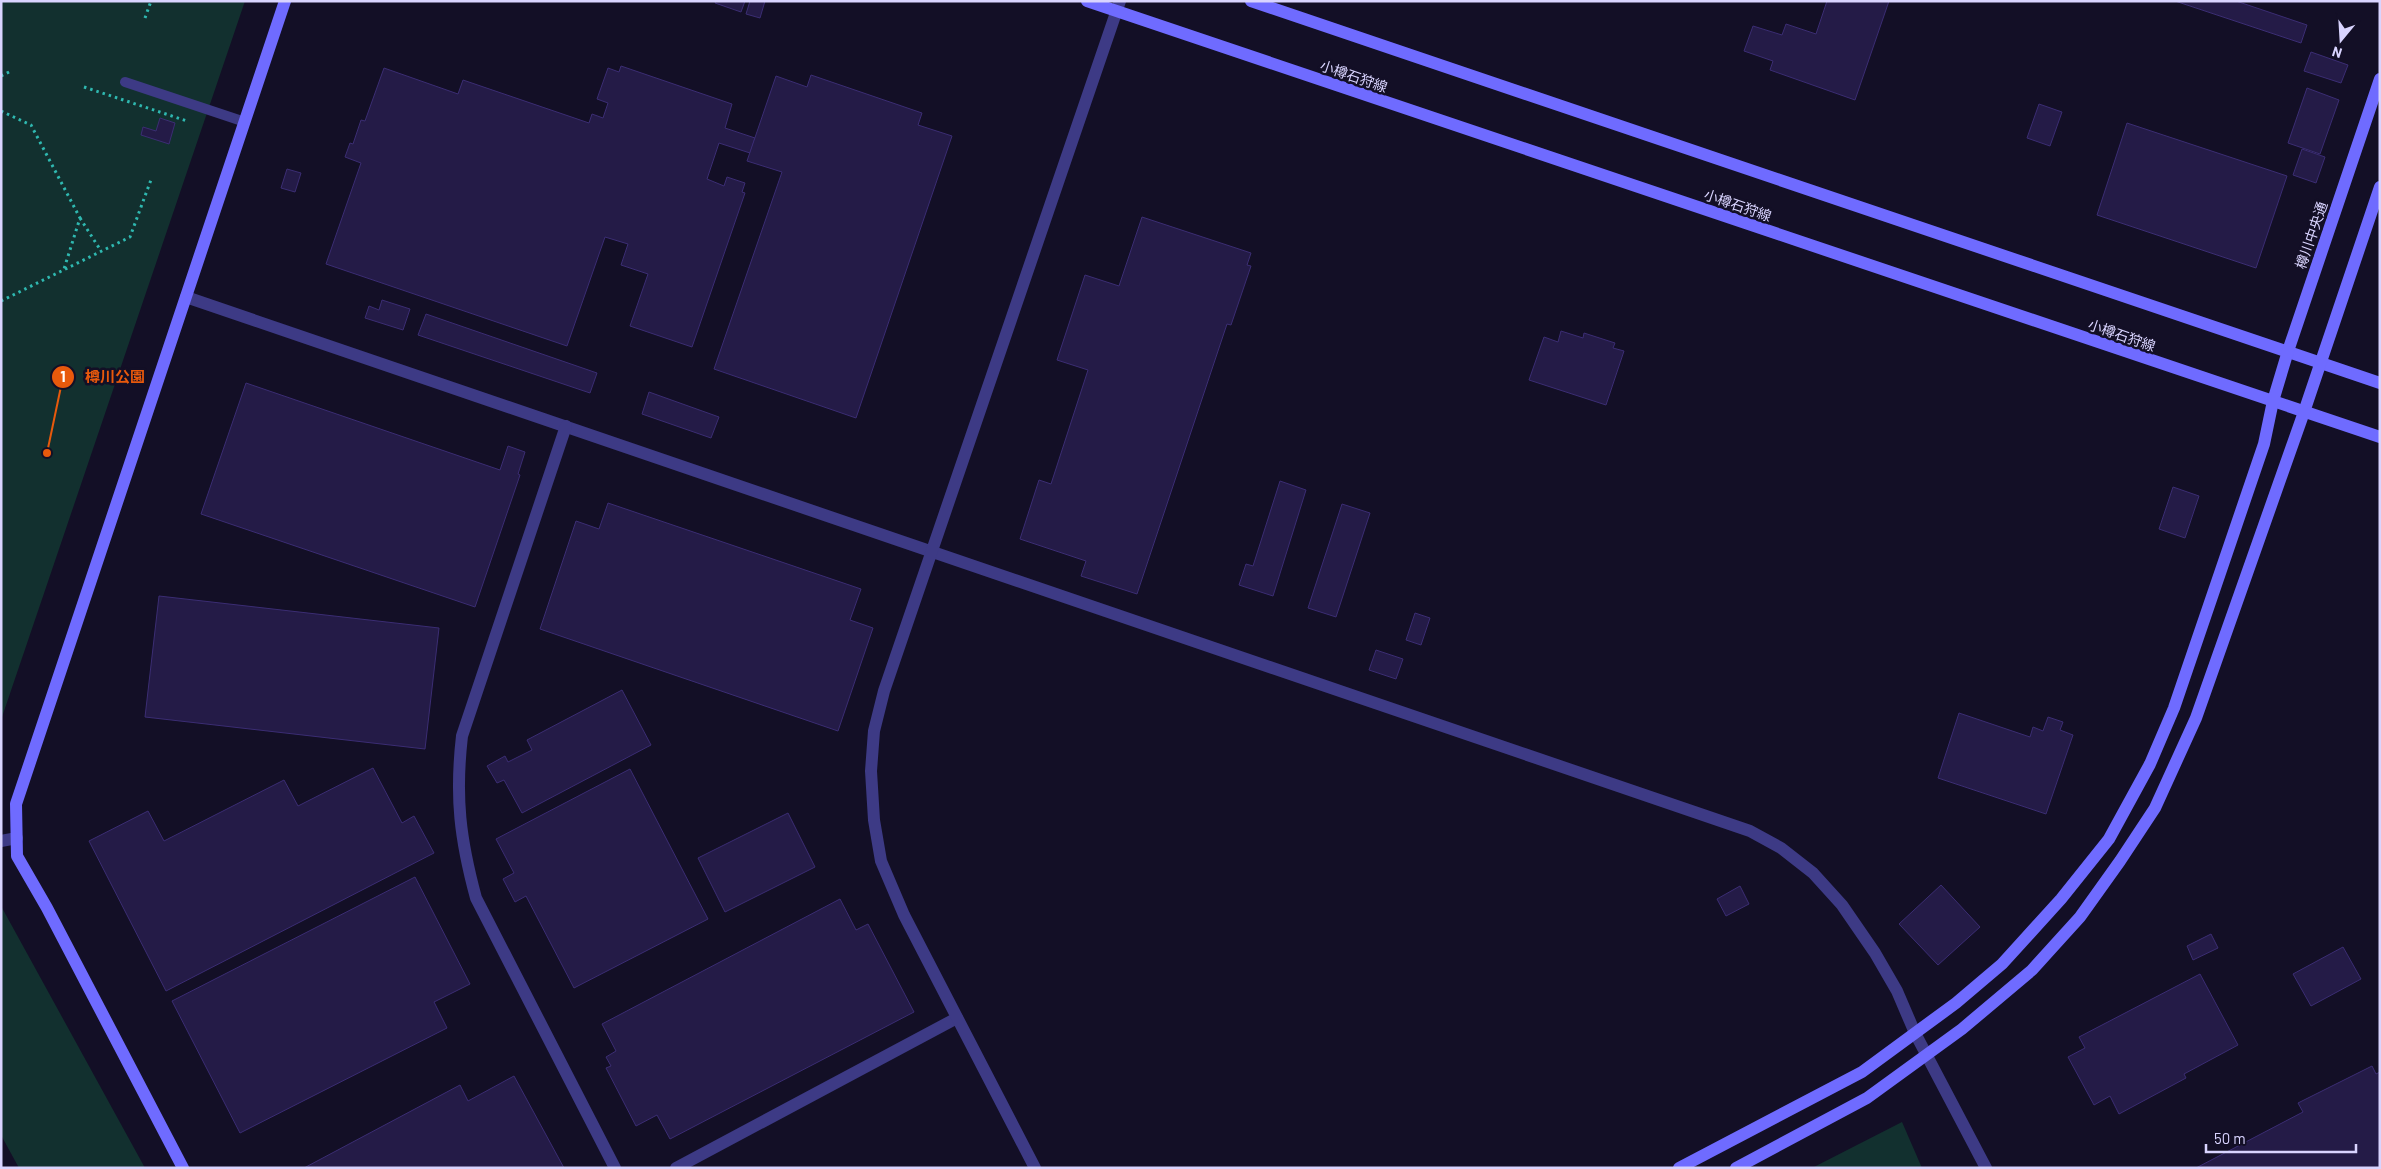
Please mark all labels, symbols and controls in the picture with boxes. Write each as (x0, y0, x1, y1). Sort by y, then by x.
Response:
north arrow (2316, 15, 2366, 65)
text: N (2330, 43, 2344, 62)
street label: 小樽石狩線 (1318, 57, 1390, 95)
street label: 小樽石狩線 (1702, 186, 1774, 224)
street label: 樽川中央通 (2292, 199, 2330, 271)
street label: 小樽石狩線 (2086, 316, 2158, 354)
callout: 樽川公園 (50, 362, 155, 392)
text: 1 (60, 367, 66, 385)
text: 樽川公園 (85, 367, 145, 385)
scale bar (2206, 1122, 2356, 1154)
text: 50 m (2214, 1129, 2246, 1147)

